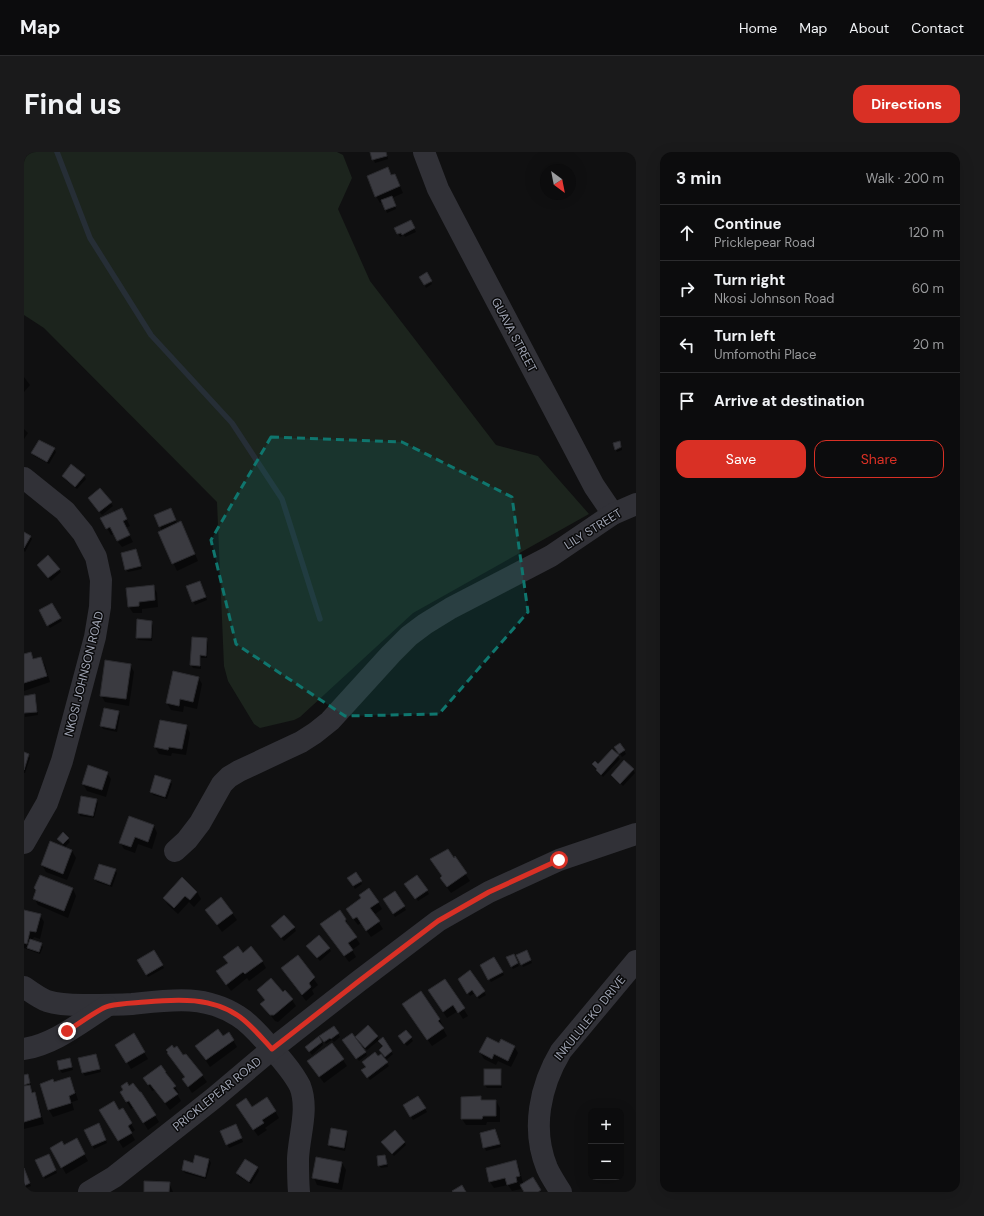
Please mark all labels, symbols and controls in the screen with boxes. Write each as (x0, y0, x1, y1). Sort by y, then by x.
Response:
text: Map (20, 15, 60, 40)
text: Home (739, 19, 777, 37)
text: Map (799, 19, 827, 37)
text: About (849, 19, 889, 37)
text: Contact (911, 19, 964, 37)
button: Directions (853, 85, 960, 123)
text: Find us (24, 86, 122, 123)
north arrow (540, 164, 576, 200)
text: 3 min (676, 167, 721, 189)
text: Walk · 200 m (866, 170, 944, 187)
text: Continue (714, 214, 782, 234)
icon: ahead (676, 222, 698, 244)
text: 120 m (909, 224, 944, 241)
text: Pricklepear Road (714, 234, 815, 251)
text: Turn right (714, 270, 785, 290)
icon: right (676, 278, 698, 300)
text: 60 m (912, 280, 944, 297)
text: Nkosi Johnson Road (714, 290, 834, 307)
street label: GUAVA STREET (488, 295, 541, 375)
text: Turn left (714, 326, 775, 346)
icon: left (676, 334, 698, 356)
text: 20 m (913, 336, 944, 353)
text: Umfomothi Place (714, 346, 816, 363)
icon: arrive (676, 390, 698, 412)
text: Arrive at destination (714, 391, 865, 411)
button: Save (676, 440, 806, 478)
button: Share (814, 440, 944, 478)
street label: LILY STREET (561, 505, 625, 553)
street label: NKOSI JOHNSON ROAD (61, 610, 107, 738)
route start (550, 851, 568, 869)
street label: INKULULEKO DRIVE (551, 972, 629, 1064)
route end (58, 1022, 76, 1040)
street label: PRICKLEPEAR ROAD (169, 1053, 265, 1135)
map controls (588, 1108, 624, 1180)
button: + (588, 1108, 624, 1144)
button: − (588, 1144, 624, 1180)

